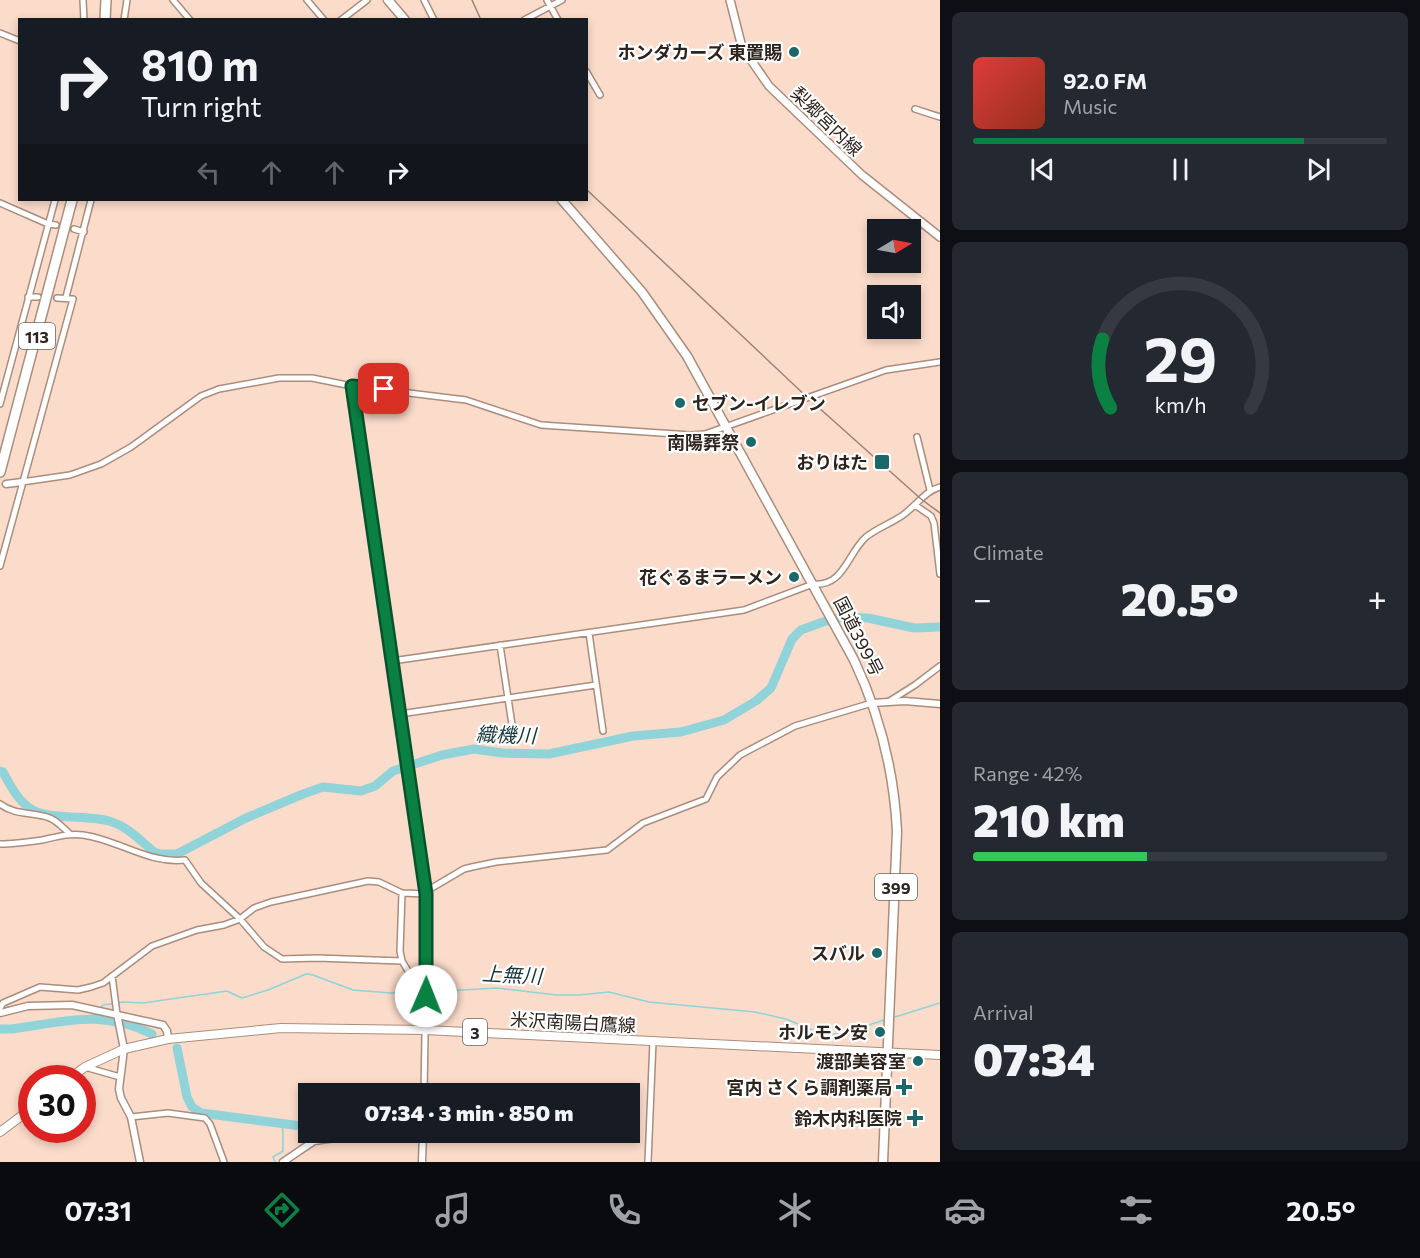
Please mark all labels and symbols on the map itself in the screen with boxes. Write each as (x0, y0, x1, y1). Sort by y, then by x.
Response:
place label: ホンダカーズ 東置賜 (617, 41, 782, 63)
marker: ホンダカーズ 東置賜 (787, 45, 801, 59)
street label: 梨郷宮内線 (787, 82, 867, 160)
north arrow (867, 219, 921, 273)
road number: 113 (19, 323, 55, 349)
pin (358, 363, 409, 414)
place label: セブン-イレブン (692, 392, 826, 414)
marker: セブン-イレブン (673, 396, 687, 410)
place label: 南陽葬祭 (667, 431, 739, 453)
marker: 南陽葬祭 (744, 435, 758, 449)
place label: おりはた (796, 451, 868, 473)
marker: おりはた (873, 453, 891, 471)
place label: 花ぐるまラーメン (639, 566, 782, 588)
marker: 花ぐるまラーメン (787, 570, 801, 584)
street label: 国道399号 (830, 593, 888, 679)
water label: 織機川 (476, 721, 538, 747)
road number: 399 (875, 874, 917, 900)
place label: スバル (811, 942, 865, 964)
marker: スバル (870, 946, 884, 960)
water label: 上無川 (481, 960, 545, 988)
position arrow (394, 964, 458, 1028)
street label: 米沢南陽白鷹線 (510, 1008, 636, 1036)
road number: 3 (463, 1019, 487, 1045)
place label: ホルモン安 (778, 1021, 868, 1043)
marker: ホルモン安 (873, 1025, 887, 1039)
place label: 渡部美容室 (816, 1050, 906, 1072)
marker: 渡部美容室 (911, 1054, 925, 1068)
speed limit sign: 30 (18, 1065, 96, 1143)
place label: 宮内 さくら調剤薬局 (727, 1076, 892, 1098)
marker: 宮内 さくら調剤薬局 (897, 1080, 911, 1094)
place label: 鈴木内科医院 (794, 1107, 902, 1129)
marker: 鈴木内科医院 (906, 1109, 924, 1127)

